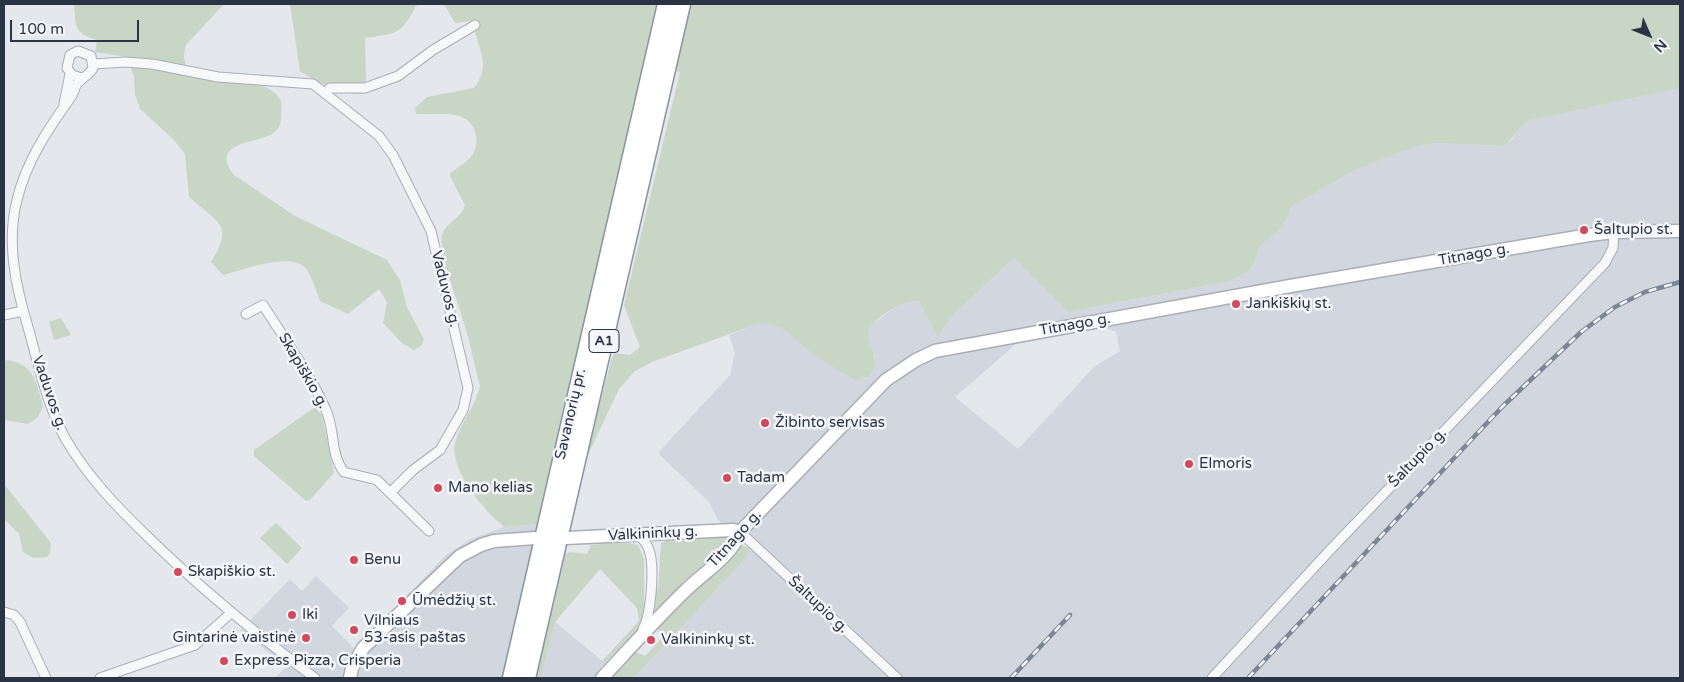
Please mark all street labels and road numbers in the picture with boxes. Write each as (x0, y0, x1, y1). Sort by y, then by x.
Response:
street label: Titnago g. (1437, 240, 1511, 270)
street label: Vaduvos g. (427, 249, 463, 329)
street label: Titnago g. (1038, 310, 1112, 340)
street label: Skapiškio g. (274, 330, 332, 412)
road number: A1 (589, 330, 619, 352)
street label: Vaduvos g. (28, 353, 70, 433)
street label: Savanorių pr. (552, 367, 590, 461)
street label: Šaltupio g. (1385, 424, 1451, 492)
street label: Titnago g. (704, 506, 766, 572)
street label: Valkininkų g. (607, 523, 699, 545)
street label: Šaltupio g. (784, 573, 852, 637)

